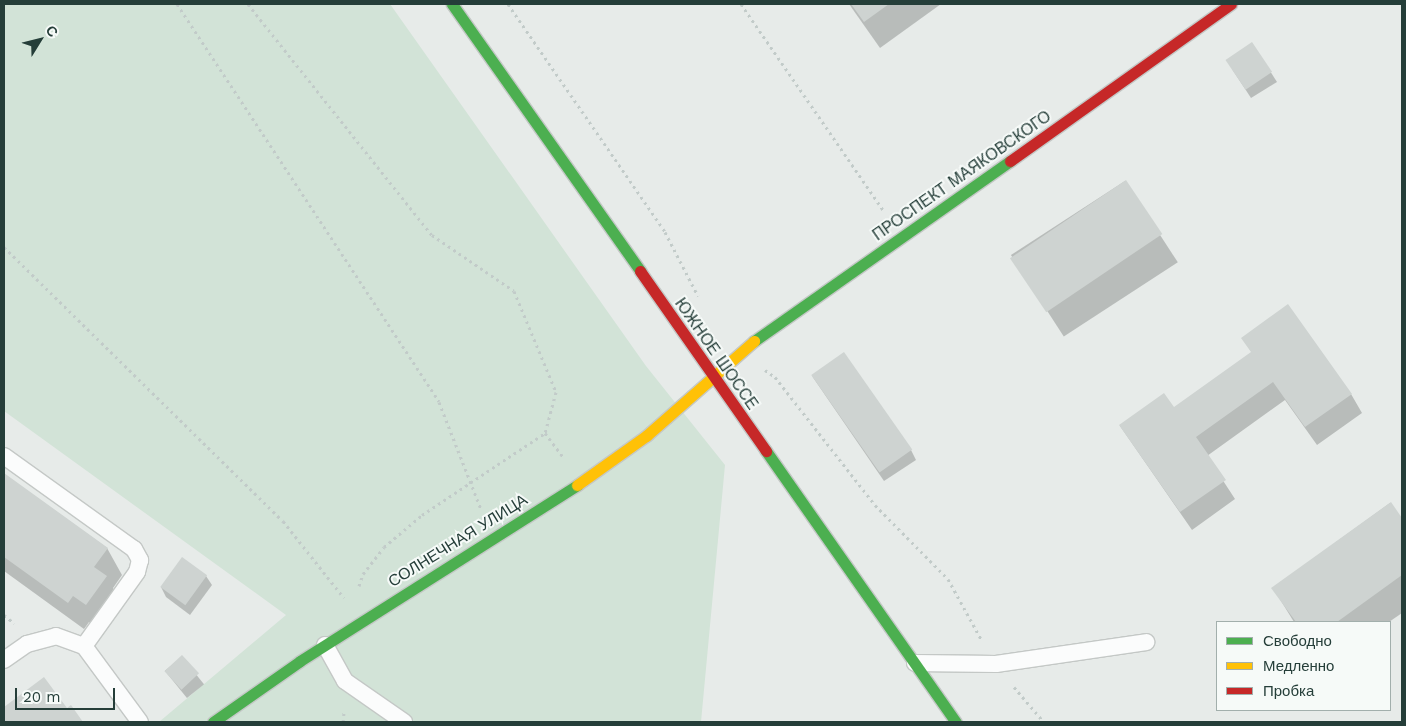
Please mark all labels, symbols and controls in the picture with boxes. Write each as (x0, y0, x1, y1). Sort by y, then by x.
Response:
north arrow (15, 15, 65, 65)
text: С (43, 22, 62, 40)
street label: ПРОСПЕКТ МАЯКОВСКОГО (869, 107, 1055, 245)
street label: ЮЖНОЕ ШОССЕ (670, 295, 762, 413)
street label: СОЛНЕЧНАЯ УЛИЦА (385, 490, 531, 592)
legend (1216, 621, 1391, 711)
text: Свободно (1263, 632, 1332, 650)
text: Медленно (1263, 657, 1334, 675)
scale bar (18, 678, 118, 710)
text: Пробка (1263, 682, 1314, 700)
text: 20 m (23, 688, 61, 706)

